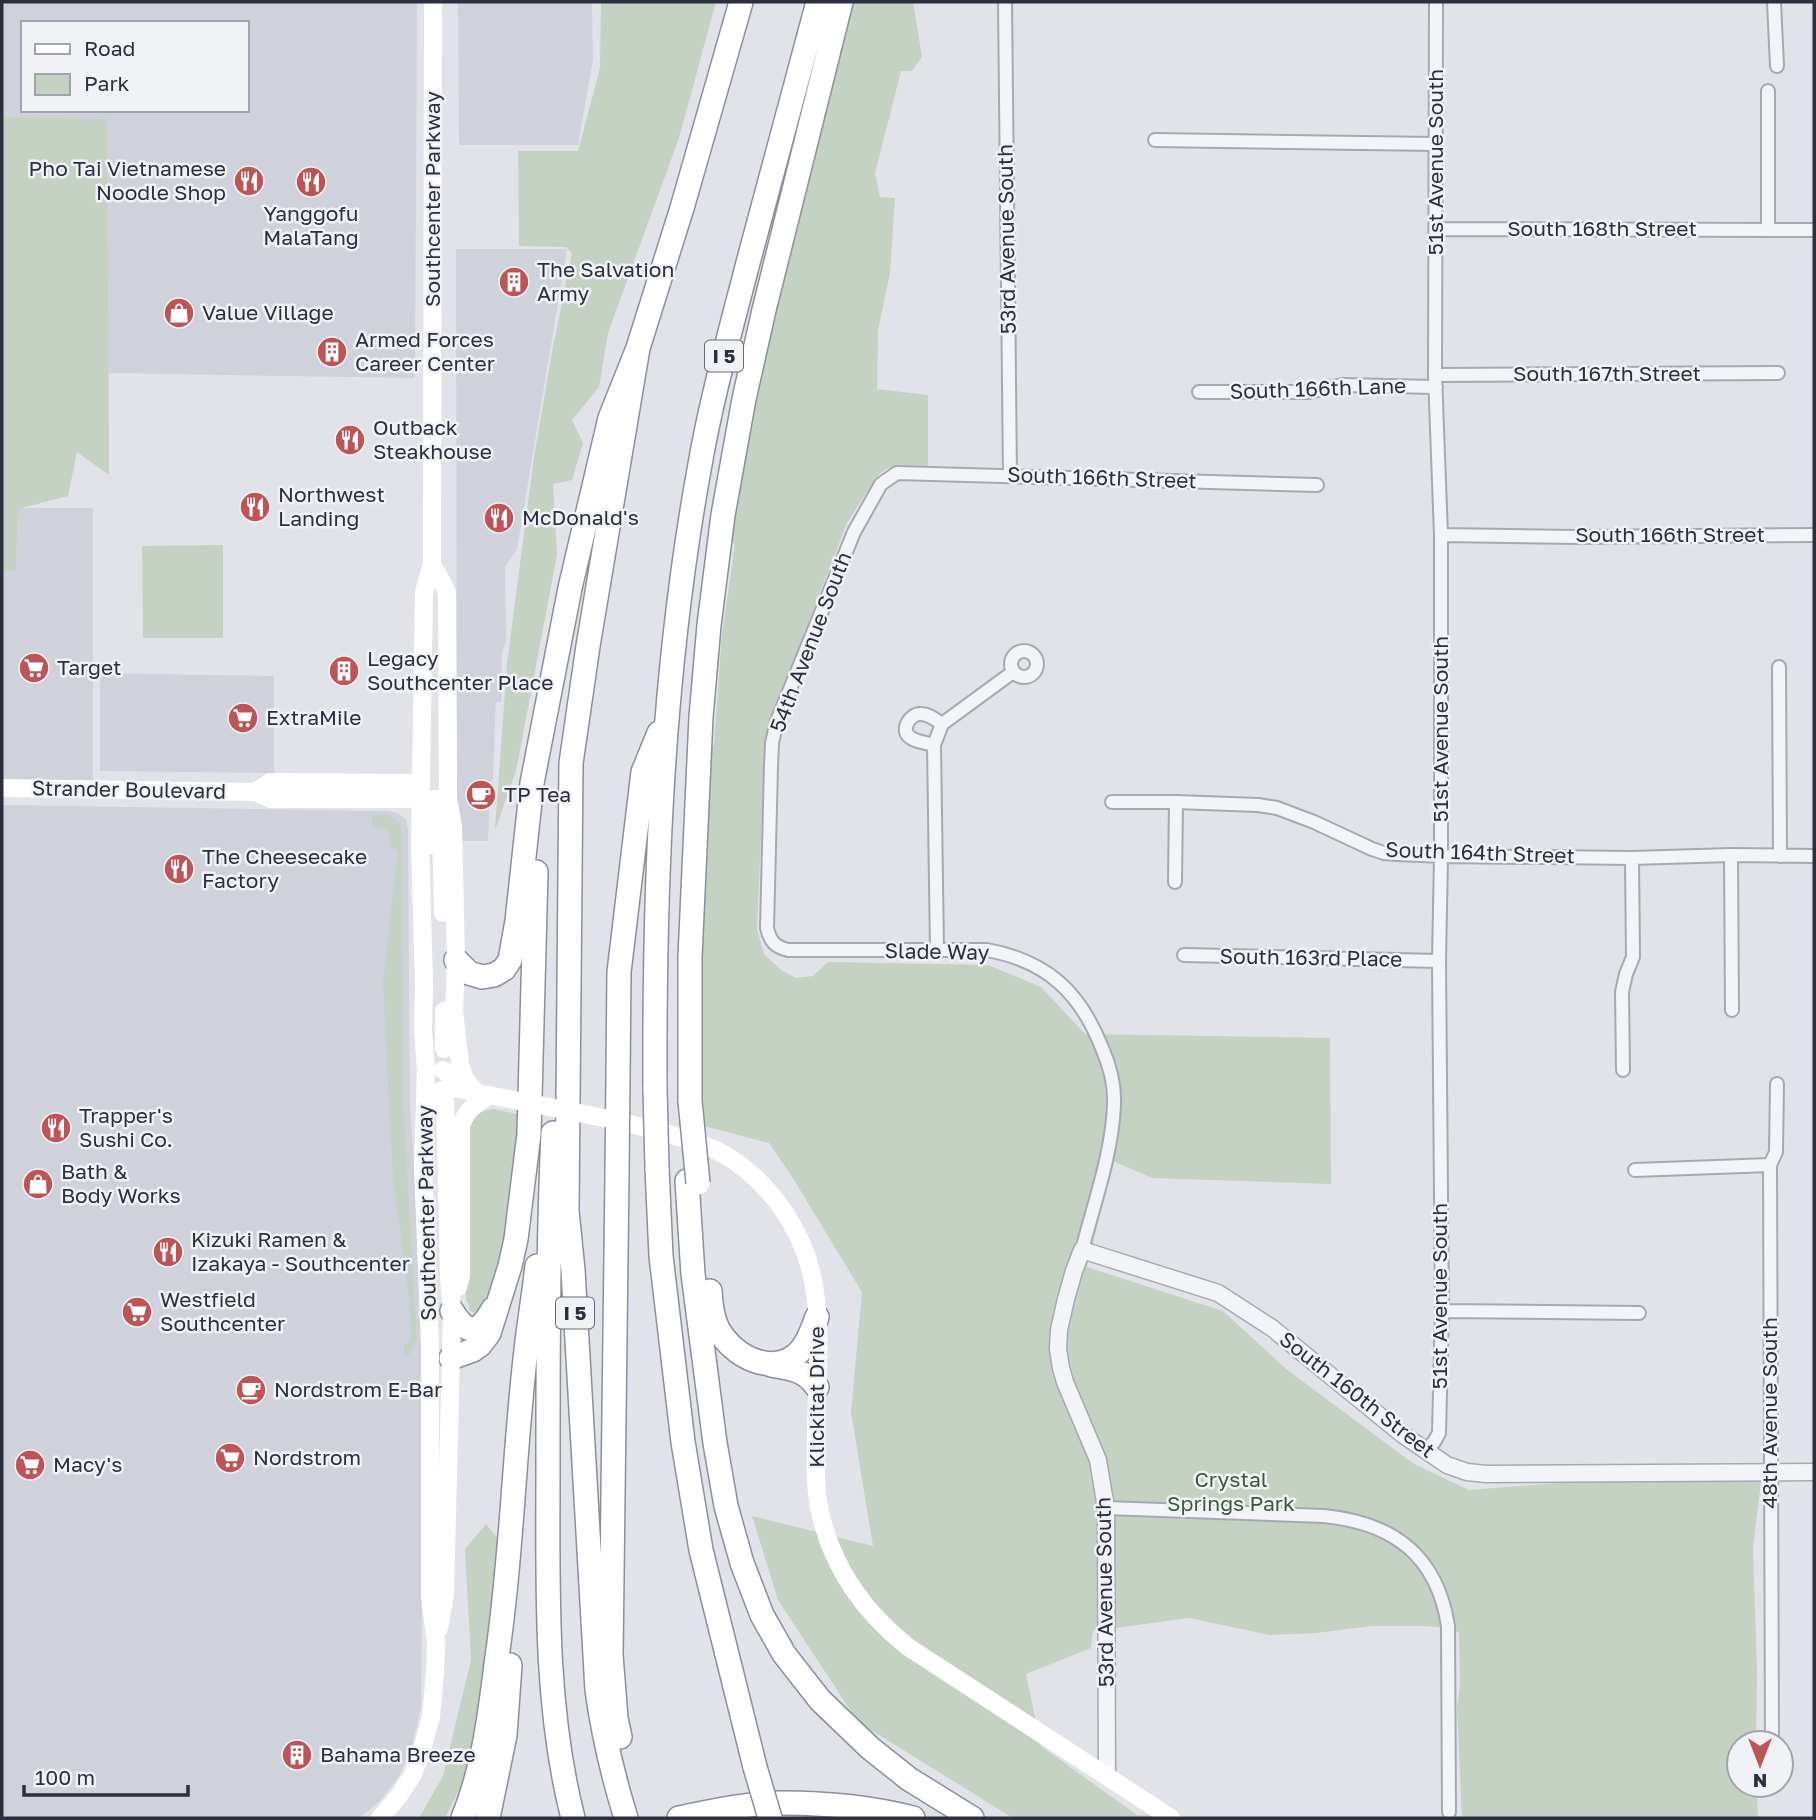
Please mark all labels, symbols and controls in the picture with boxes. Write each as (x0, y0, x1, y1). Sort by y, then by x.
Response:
legend (21, 21, 248, 112)
text: Road (84, 35, 135, 61)
street label: 51st Avenue South (1422, 69, 1448, 255)
text: Park (84, 70, 130, 96)
street label: Southcenter Parkway (419, 91, 445, 307)
street label: 53rd Avenue South (991, 144, 1021, 334)
place label: Pho Tai Vietnamese Noodle Shop (28, 155, 226, 205)
restaurant icon: Pho Tai Vietnamese Noodle Shop (232, 164, 266, 198)
restaurant icon: Yanggofu MalaTang (294, 165, 328, 199)
place label: Yanggofu MalaTang (263, 200, 359, 250)
street label: South 168th Street (1507, 215, 1697, 241)
place label: The Salvation Army (537, 256, 674, 306)
building icon: The Salvation Army (497, 265, 531, 299)
shop icon: Value Village (162, 296, 196, 330)
place label: Value Village (202, 299, 334, 325)
place label: Armed Forces Career Center (355, 326, 495, 376)
building icon: Armed Forces Career Center (315, 335, 349, 369)
road number: I 5 (705, 340, 743, 372)
street label: South 167th Street (1513, 360, 1701, 386)
street label: South 166th Lane (1229, 372, 1407, 404)
place label: Outback Steakhouse (373, 414, 492, 464)
restaurant icon: Outback Steakhouse (333, 423, 367, 457)
street label: South 166th Street (1007, 461, 1197, 493)
place label: Northwest Landing (278, 481, 385, 531)
restaurant icon: Northwest Landing (238, 490, 272, 524)
restaurant icon: McDonald's (482, 501, 516, 535)
place label: McDonald's (522, 504, 639, 530)
street label: South 166th Street (1575, 521, 1765, 547)
street label: 54th Avenue South (764, 548, 856, 735)
street label: 51st Avenue South (1427, 636, 1453, 822)
place label: Legacy Southcenter Place (367, 645, 553, 695)
supermarket icon: Target (17, 651, 51, 685)
place label: Target (57, 654, 121, 680)
building icon: Legacy Southcenter Place (327, 654, 361, 688)
supermarket icon: ExtraMile (226, 701, 260, 735)
place label: ExtraMile (266, 704, 361, 730)
street label: Strander Boulevard (32, 774, 226, 804)
cafe icon: TP Tea (464, 778, 498, 812)
place label: TP Tea (504, 781, 571, 807)
street label: South 164th Street (1385, 836, 1575, 868)
place label: The Cheesecake Factory (202, 843, 367, 893)
restaurant icon: The Cheesecake Factory (162, 852, 196, 886)
street label: Slade Way (884, 937, 990, 965)
street label: South 163rd Place (1219, 942, 1403, 972)
place label: Trapper's Sushi Co. (79, 1102, 173, 1152)
street label: Southcenter Parkway (411, 1105, 441, 1321)
restaurant icon: Trapper's Sushi Co. (39, 1111, 73, 1145)
place label: Bath & Body Works (61, 1158, 181, 1208)
shop icon: Bath & Body Works (21, 1167, 55, 1201)
street label: 51st Avenue South (1426, 1203, 1452, 1389)
place label: Kizuki Ramen & Izakaya - Southcenter (191, 1226, 410, 1276)
restaurant icon: Kizuki Ramen & Izakaya - Southcenter (151, 1235, 185, 1269)
place label: Westfield Southcenter (160, 1286, 285, 1336)
supermarket icon: Westfield Southcenter (120, 1295, 154, 1329)
road number: I 5 (556, 1298, 594, 1329)
street label: 48th Avenue South (1756, 1317, 1782, 1509)
street label: South 160th Street (1275, 1325, 1440, 1463)
street label: Klickitat Drive (803, 1326, 829, 1468)
cafe icon: Nordstrom E-Bar (234, 1373, 268, 1407)
place label: Nordstrom E-Bar (274, 1376, 442, 1402)
supermarket icon: Nordstrom (213, 1441, 247, 1475)
place label: Nordstrom (253, 1444, 361, 1470)
supermarket icon: Macy's (13, 1448, 47, 1482)
place label: Macy's (53, 1451, 122, 1477)
park label: Crystal Springs Park (1167, 1466, 1295, 1516)
street label: 53rd Avenue South (1089, 1497, 1119, 1687)
north arrow (1725, 1729, 1795, 1799)
building icon: Bahama Breeze (280, 1738, 314, 1772)
place label: Bahama Breeze (320, 1741, 476, 1767)
scale bar (24, 1754, 189, 1798)
text: 100 m (35, 1764, 95, 1790)
text: N (1753, 1770, 1767, 1793)

